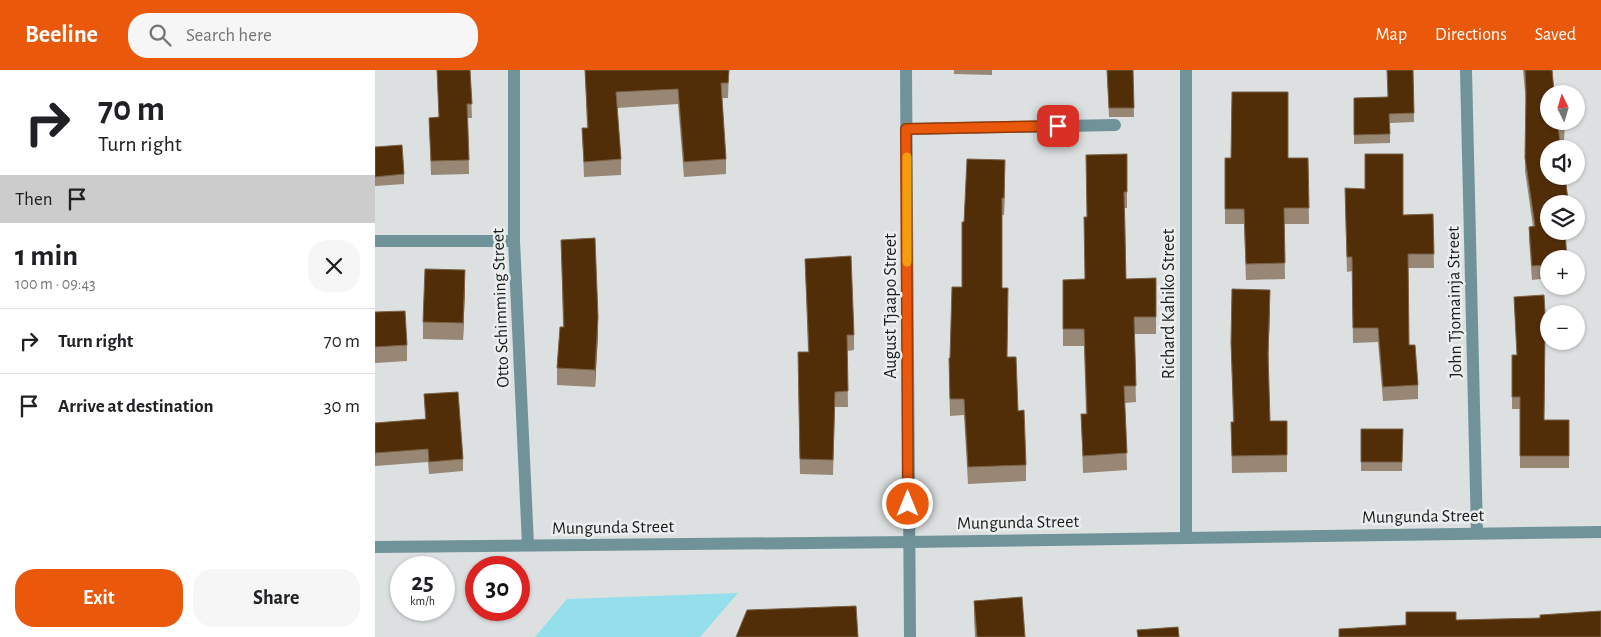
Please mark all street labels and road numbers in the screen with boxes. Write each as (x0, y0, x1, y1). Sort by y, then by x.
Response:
street label: John Tjomainja Street (1445, 226, 1465, 378)
street label: Otto Schimming Street (489, 228, 513, 388)
street label: Richard Kahiko Street (1160, 228, 1178, 379)
street label: August Tjaapo Street (882, 233, 900, 379)
street label: Mungunda Street (1362, 507, 1485, 527)
street label: Mungunda Street (957, 513, 1080, 533)
street label: Mungunda Street (552, 518, 675, 538)

